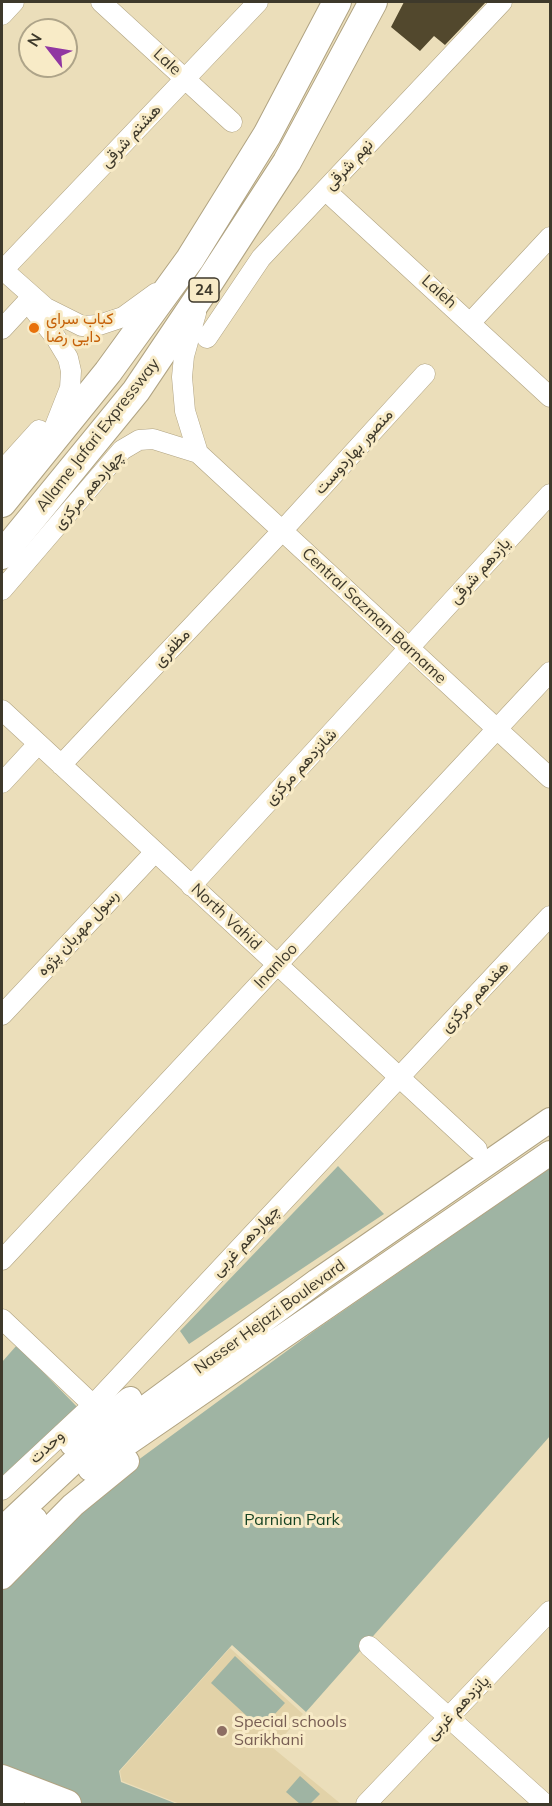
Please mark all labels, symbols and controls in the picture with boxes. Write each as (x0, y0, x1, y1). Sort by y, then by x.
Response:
north arrow (18, 18, 78, 78)
text: N (23, 29, 46, 50)
street label: Lale (149, 44, 185, 80)
street label: هشتم شرقی (97, 100, 165, 172)
street label: نهم شرقی (321, 136, 377, 194)
street label: Laleh (418, 271, 460, 313)
road number: 24 (189, 278, 219, 302)
place label: کباب سرای دایی رضا (46, 309, 114, 347)
marker: کباب سرای دایی رضا (27, 321, 41, 335)
street label: Allame Jafari Expressway (32, 355, 164, 515)
street label: منصور بهاردوست (311, 406, 397, 498)
street label: چهاردهم مرکزی (50, 447, 128, 533)
street label: یازدهم شرقی (445, 534, 515, 608)
street label: Central Sazman Barname (298, 544, 450, 688)
street label: مظفری (150, 625, 194, 671)
street label: شانزدهم مرکزی (261, 725, 341, 809)
street label: North Vahid (187, 880, 265, 954)
street label: رسول مهربان پژوه (33, 886, 123, 980)
street label: Inanloo (250, 939, 302, 993)
street label: هفدهم مرکزی (437, 957, 513, 1037)
street label: چهاردهم غربی (208, 1201, 284, 1281)
street label: Nasser Hejazi Boulevard (191, 1256, 349, 1378)
street label: وحدت (26, 1426, 68, 1468)
park label: Parnian Park (244, 1510, 340, 1530)
street label: پانزدهم غربی (422, 1672, 494, 1744)
place label: Special schools Sarikhani (234, 1712, 347, 1750)
marker: Special schools Sarikhani (215, 1724, 229, 1738)

